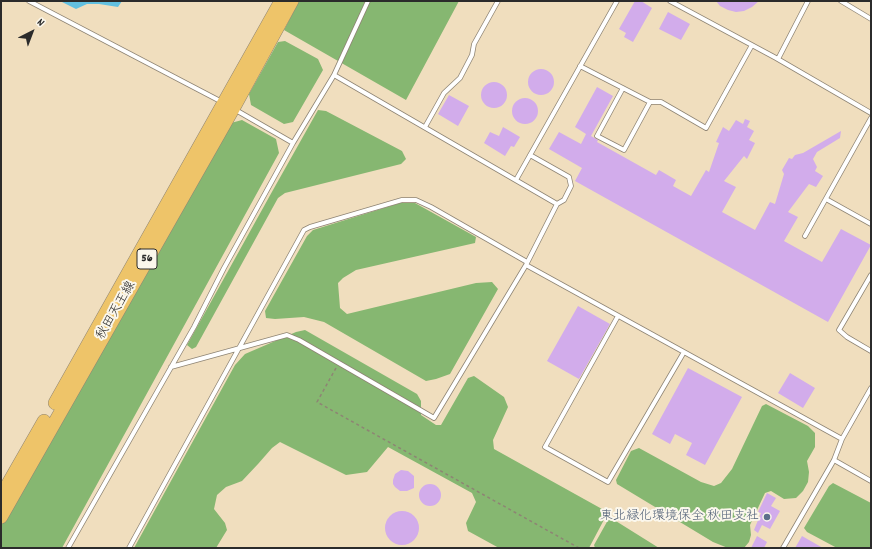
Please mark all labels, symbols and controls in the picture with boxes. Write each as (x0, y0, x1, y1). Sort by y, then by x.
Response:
north arrow (12, 12, 52, 52)
text: N (33, 15, 47, 31)
road number: 56 (137, 249, 157, 269)
street label: 秋田天王線 (94, 279, 140, 343)
place label: 東北緑化環境保全 秋田支社 (600, 509, 759, 525)
marker: 東北緑化環境保全 秋田支社 (762, 512, 772, 522)

